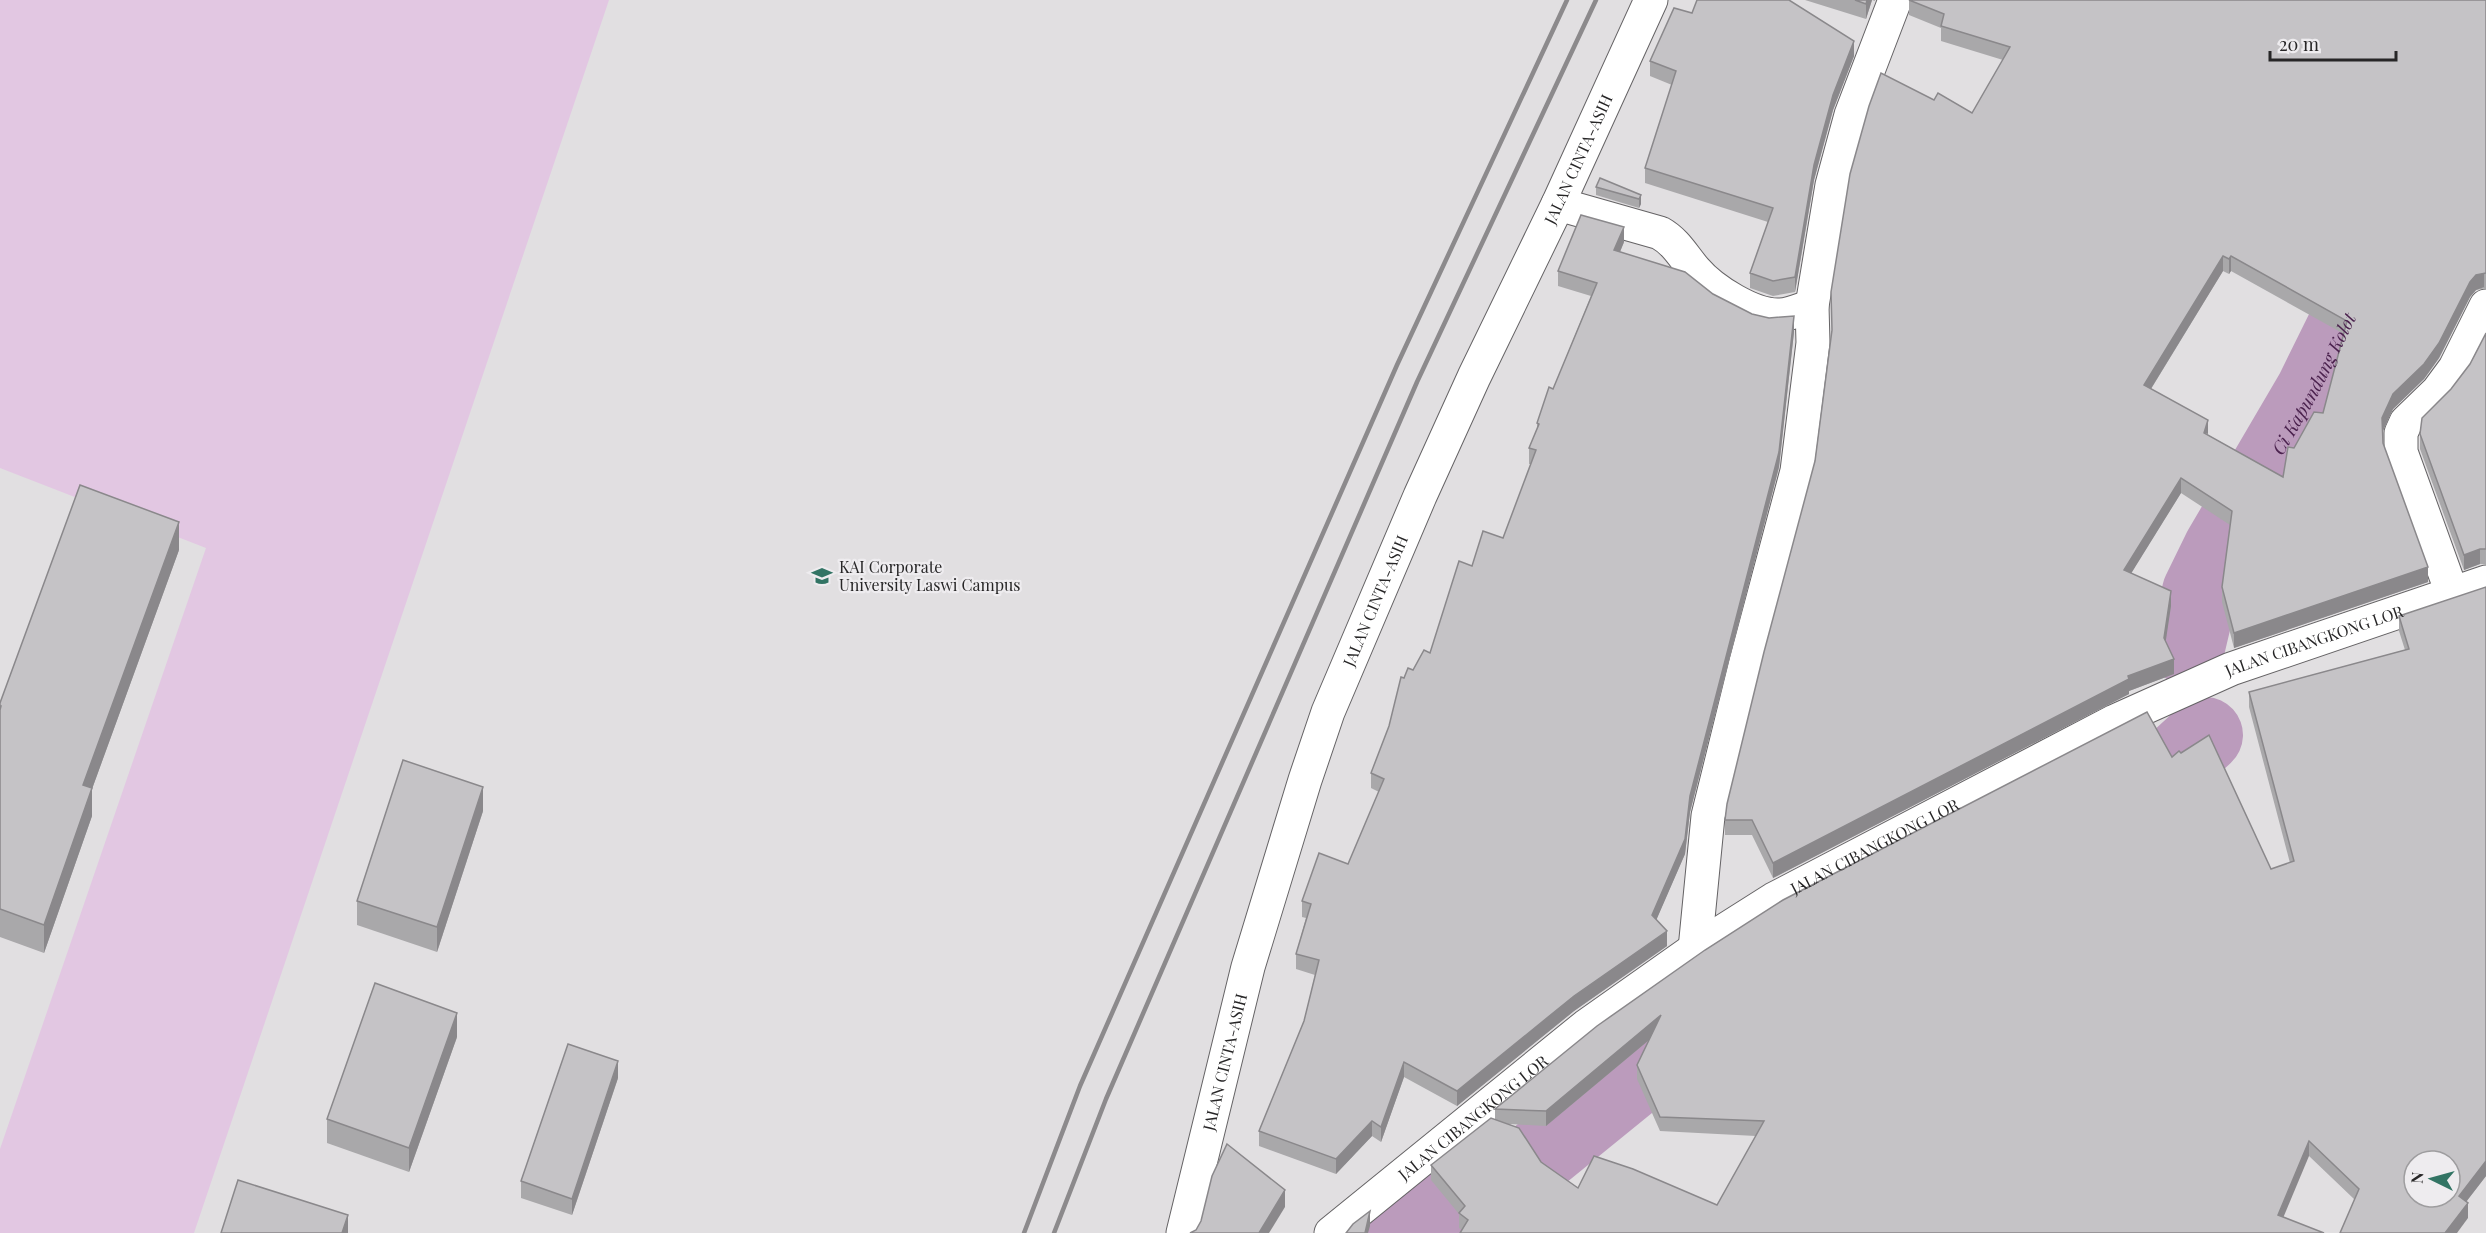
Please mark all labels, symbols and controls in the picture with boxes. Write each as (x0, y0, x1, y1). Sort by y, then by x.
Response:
scale bar (2270, 24, 2396, 62)
text: 20 m (2279, 32, 2319, 56)
street label: JALAN CINTA-ASIH (1538, 91, 1617, 228)
water label: Ci Kapundung Kolot (2266, 308, 2362, 459)
street label: JALAN CINTA-ASIH (1337, 532, 1412, 670)
place label: KAI Corporate University Laswi Campus (839, 556, 1020, 595)
school or university icon: KAI Corporate University Laswi Campus (810, 564, 834, 588)
street label: JALAN CIBANGKONG LOR (2220, 600, 2407, 681)
street label: JALAN CIBANGKONG LOR (1786, 793, 1963, 899)
street label: JALAN CINTA-ASIH (1197, 991, 1251, 1134)
street label: JALAN CIBANGKONG LOR (1393, 1050, 1553, 1185)
north arrow (2402, 1149, 2462, 1209)
text: N (2406, 1171, 2428, 1184)

